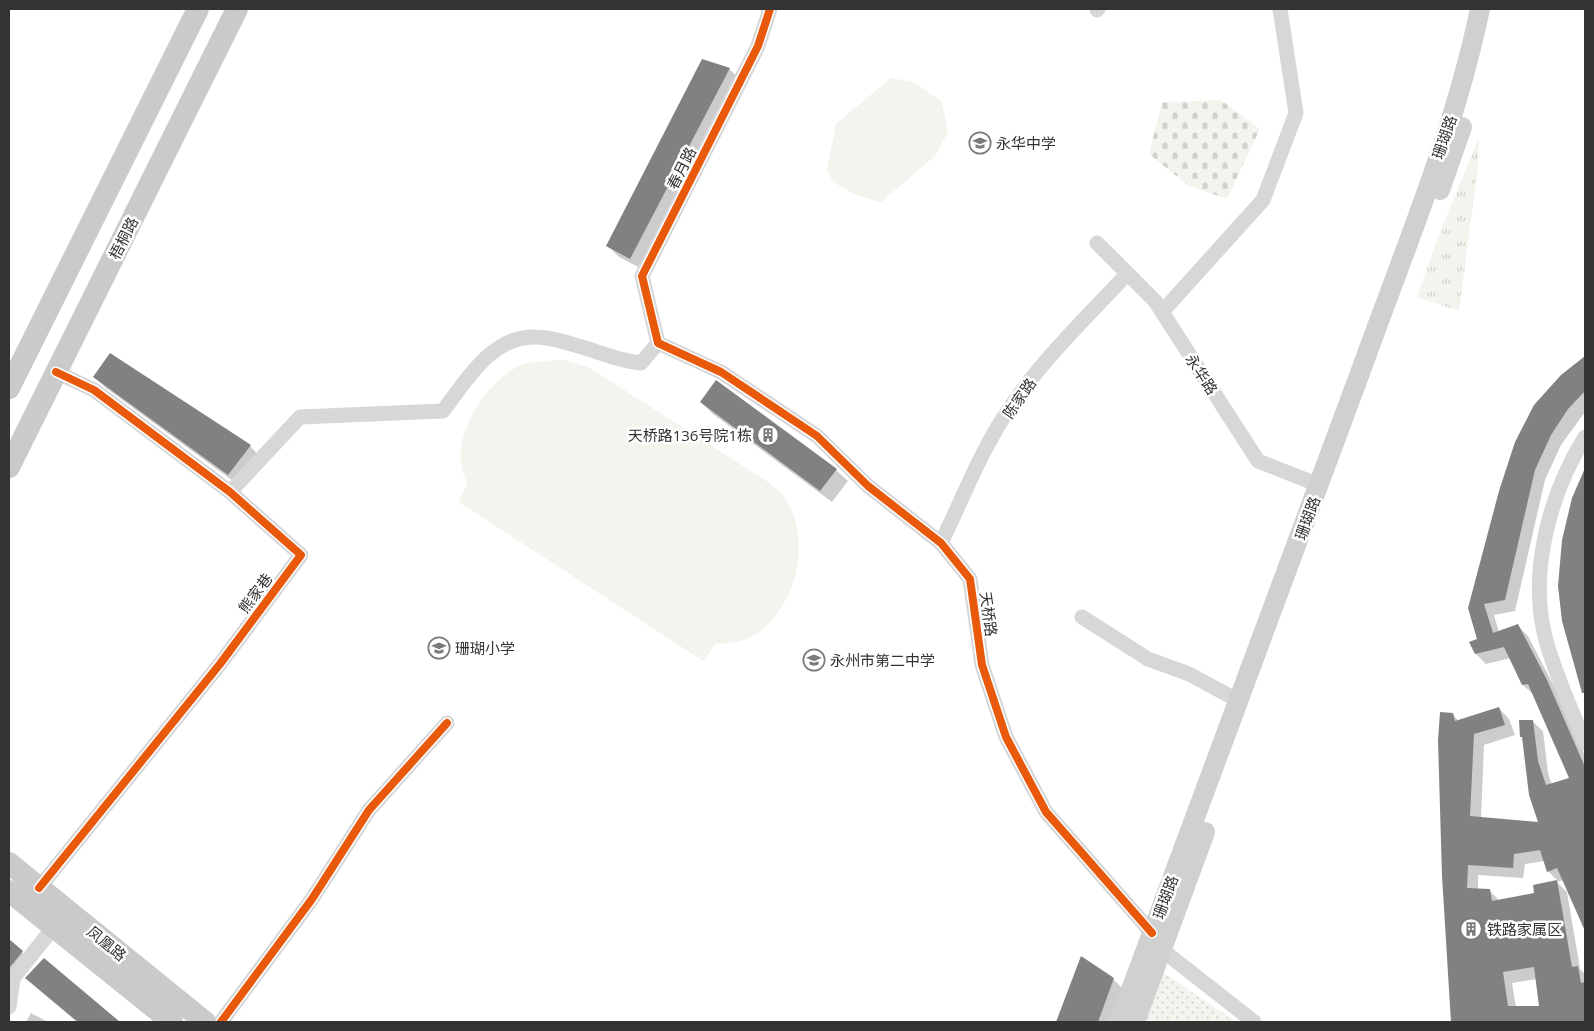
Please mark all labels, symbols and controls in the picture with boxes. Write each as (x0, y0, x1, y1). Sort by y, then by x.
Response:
street label: 珊瑚路 (1427, 112, 1461, 162)
school or university icon: 永华中学 (968, 131, 992, 155)
place label: 永华中学 (996, 133, 1056, 153)
street label: 春月路 (662, 143, 700, 193)
street label: 梧桐路 (104, 213, 142, 263)
street label: 永华路 (1181, 350, 1223, 398)
street label: 陈家路 (998, 374, 1040, 422)
building icon: 天桥路136号院1栋 (756, 423, 780, 447)
place label: 天桥路136号院1栋 (628, 425, 752, 445)
street label: 珊瑚路 (1290, 493, 1324, 543)
street label: 熊家巷 (233, 569, 277, 617)
street label: 天桥路 (976, 590, 1002, 638)
school or university icon: 珊瑚小学 (427, 636, 451, 660)
place label: 珊瑚小学 (455, 638, 515, 658)
school or university icon: 永州市第二中学 (802, 648, 826, 672)
place label: 永州市第二中学 (830, 650, 935, 670)
street label: 珊瑚路 (1148, 872, 1182, 922)
building icon: 铁路家属区 (1459, 917, 1483, 941)
place label: 铁路家属区 (1487, 919, 1562, 939)
street label: 凤凰路 (83, 921, 131, 965)

